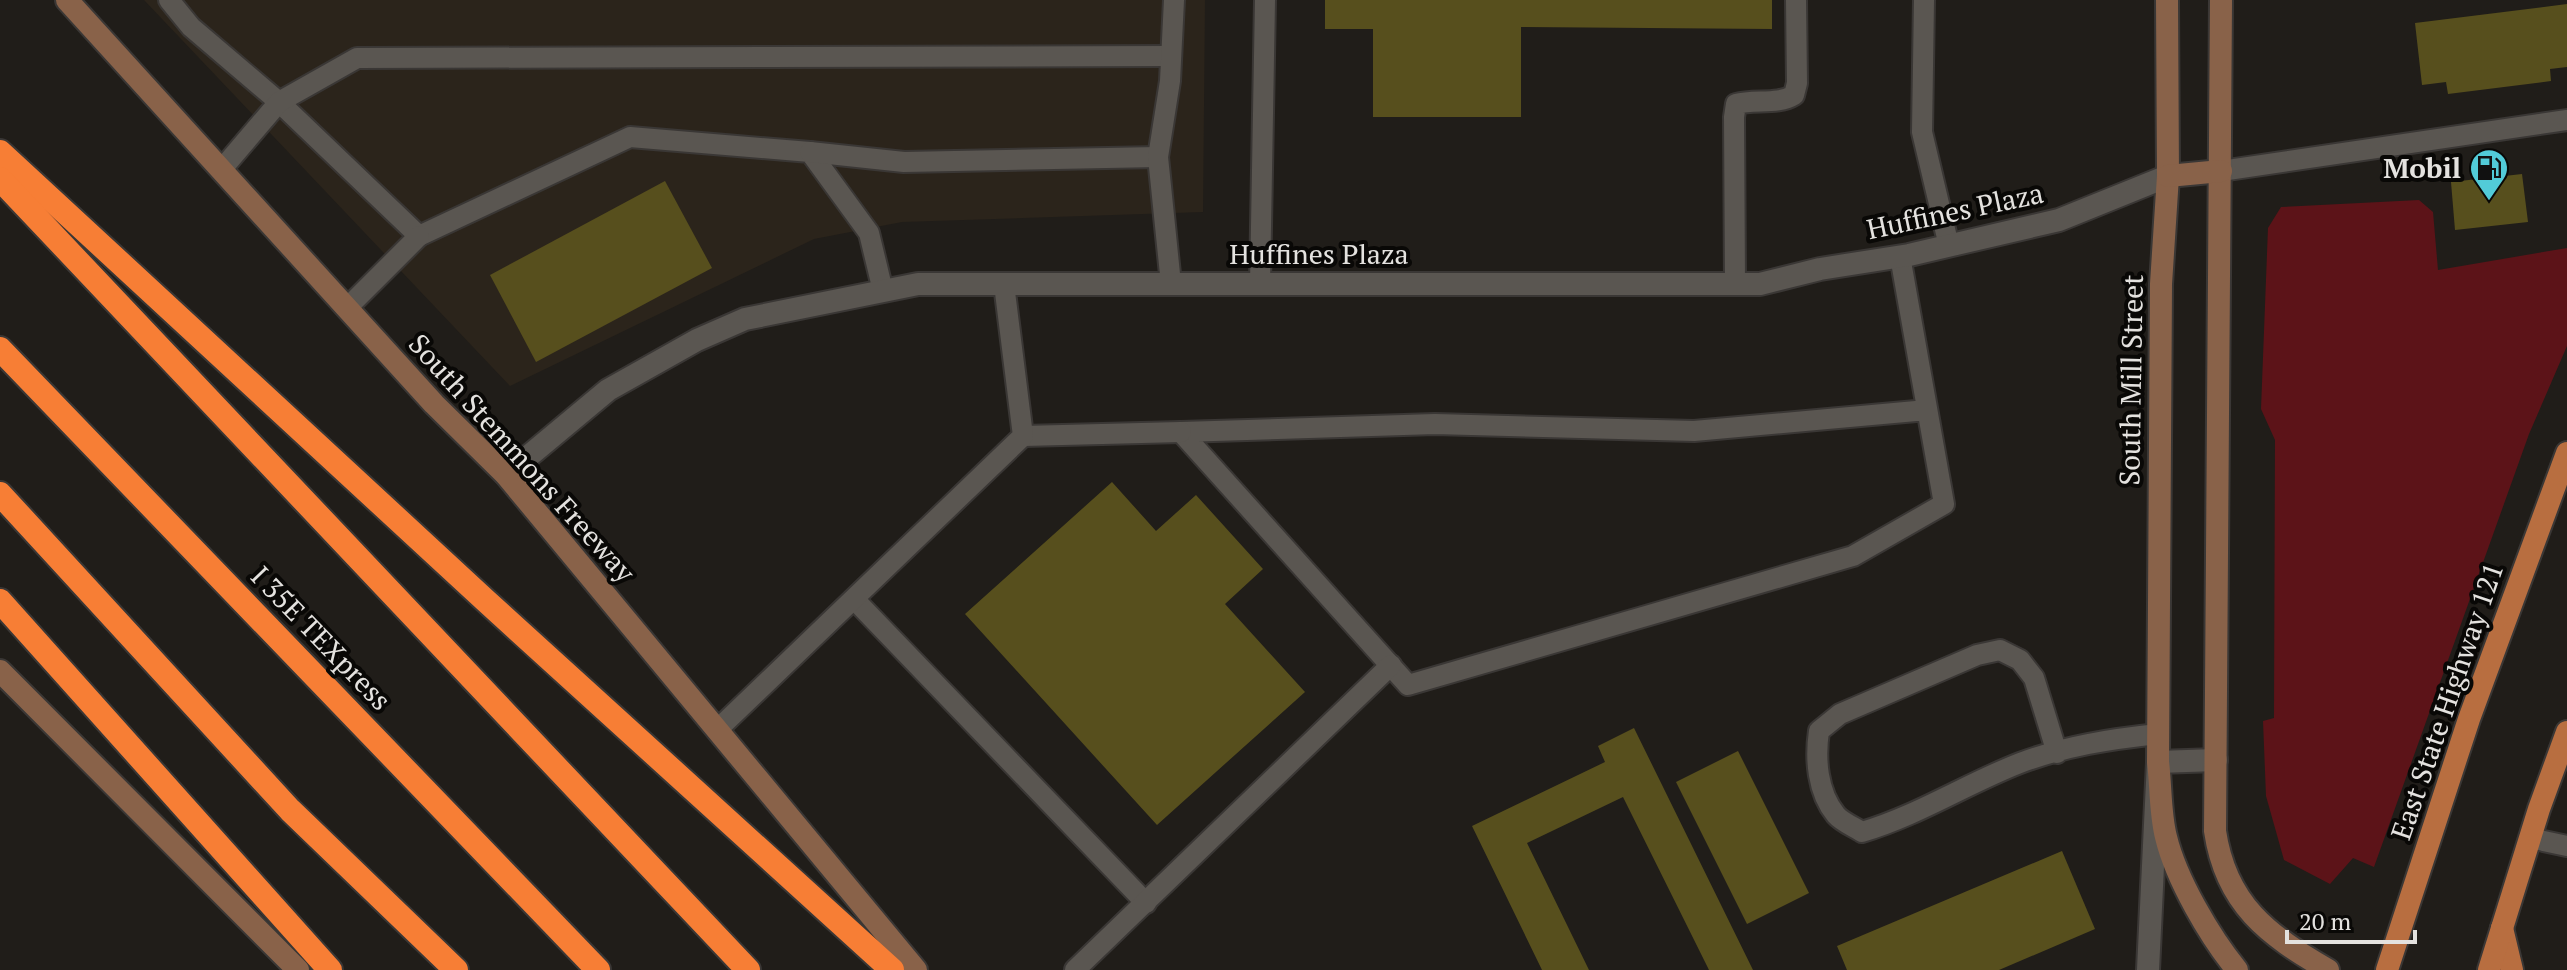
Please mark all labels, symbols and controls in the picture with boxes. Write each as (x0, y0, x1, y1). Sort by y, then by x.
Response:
fuel station icon: Mobil (2468, 147, 2510, 202)
place label: Mobil (2383, 149, 2461, 186)
street label: Huffines Plaza (1863, 174, 2047, 247)
street label: Huffines Plaza (1229, 235, 1409, 272)
street label: South Mill Street (2110, 273, 2151, 486)
street label: South Stemmons Freeway (401, 326, 644, 590)
street label: East State Highway 121 (2382, 557, 2511, 844)
street label: I 35E TEXpress (243, 558, 400, 718)
scale bar (2287, 894, 2415, 944)
text: 20 m (2299, 905, 2351, 937)

